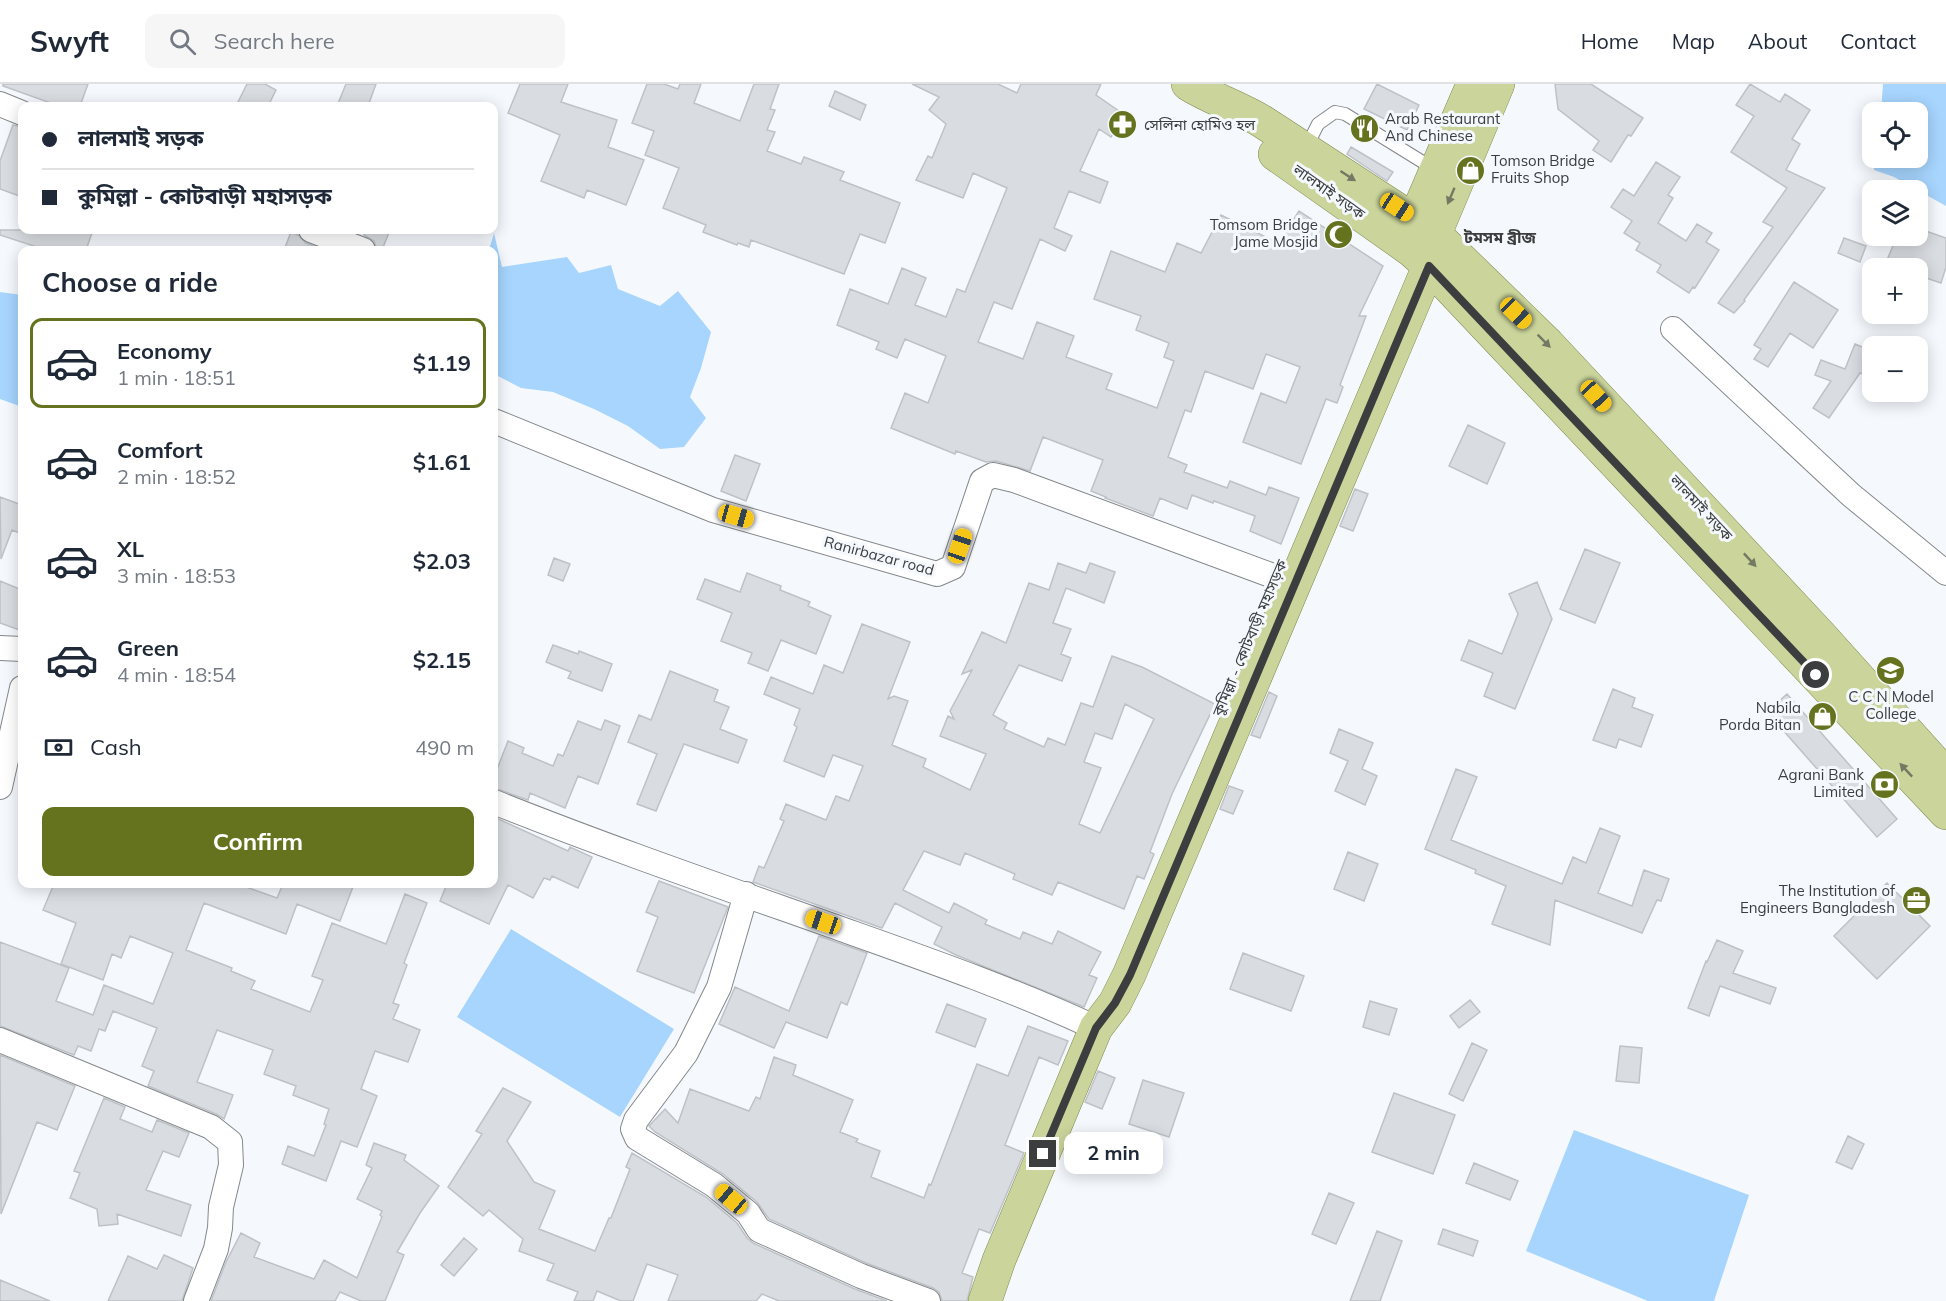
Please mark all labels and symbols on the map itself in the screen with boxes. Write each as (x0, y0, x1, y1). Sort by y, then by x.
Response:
pharmacy icon: সেলিনা হোমিও হল (1107, 109, 1139, 141)
place label: Arab Restaurant And Chinese (1385, 109, 1500, 145)
restaurant icon: Arab Restaurant And Chinese (1348, 112, 1380, 144)
place label: সেলিনা হোমিও হল (1144, 115, 1256, 134)
place label: Tomson Bridge Fruits Shop (1491, 151, 1595, 187)
shop icon: Tomson Bridge Fruits Shop (1454, 154, 1486, 186)
street label: লালমাই সড়ক (1289, 159, 1370, 224)
one-way arrow (1340, 170, 1356, 181)
one-way arrow (1446, 187, 1455, 205)
car (1377, 190, 1417, 224)
place label: Tomsom Bridge Jame Mosjid (1210, 215, 1318, 251)
mosque icon: Tomsom Bridge Jame Mosjid (1323, 218, 1355, 250)
district label: টমসম ব্রীজ (1463, 227, 1537, 247)
car (1497, 294, 1535, 332)
one-way arrow (1537, 334, 1552, 348)
car (1577, 377, 1615, 415)
street label: লালমাই সড়ক (1665, 470, 1737, 545)
car (716, 502, 756, 530)
car (946, 526, 974, 566)
street label: Ranirbazar road (822, 532, 936, 579)
one-way arrow (1743, 552, 1757, 567)
street label: কুমিল্লা - কোটবাড়ী মহাসড়ক (1208, 556, 1291, 720)
school or university icon: C C N Model College (1875, 654, 1907, 686)
route start (1802, 661, 1829, 688)
place label: C C N Model College (1848, 687, 1934, 723)
place label: Nabila Porda Bitan (1719, 698, 1801, 734)
shop icon: Nabila Porda Bitan (1806, 701, 1838, 733)
one-way arrow (1899, 763, 1913, 778)
place label: Agrani Bank Limited (1778, 765, 1864, 801)
bank icon: Agrani Bank Limited (1869, 768, 1901, 800)
place label: The Institution of Engineers Bangladesh (1740, 881, 1896, 917)
office icon: The Institution of Engineers Bangladesh (1900, 884, 1932, 916)
car (803, 908, 843, 936)
callout: 2 min (1064, 1133, 1163, 1175)
route end (1029, 1140, 1056, 1167)
car (711, 1181, 751, 1217)

